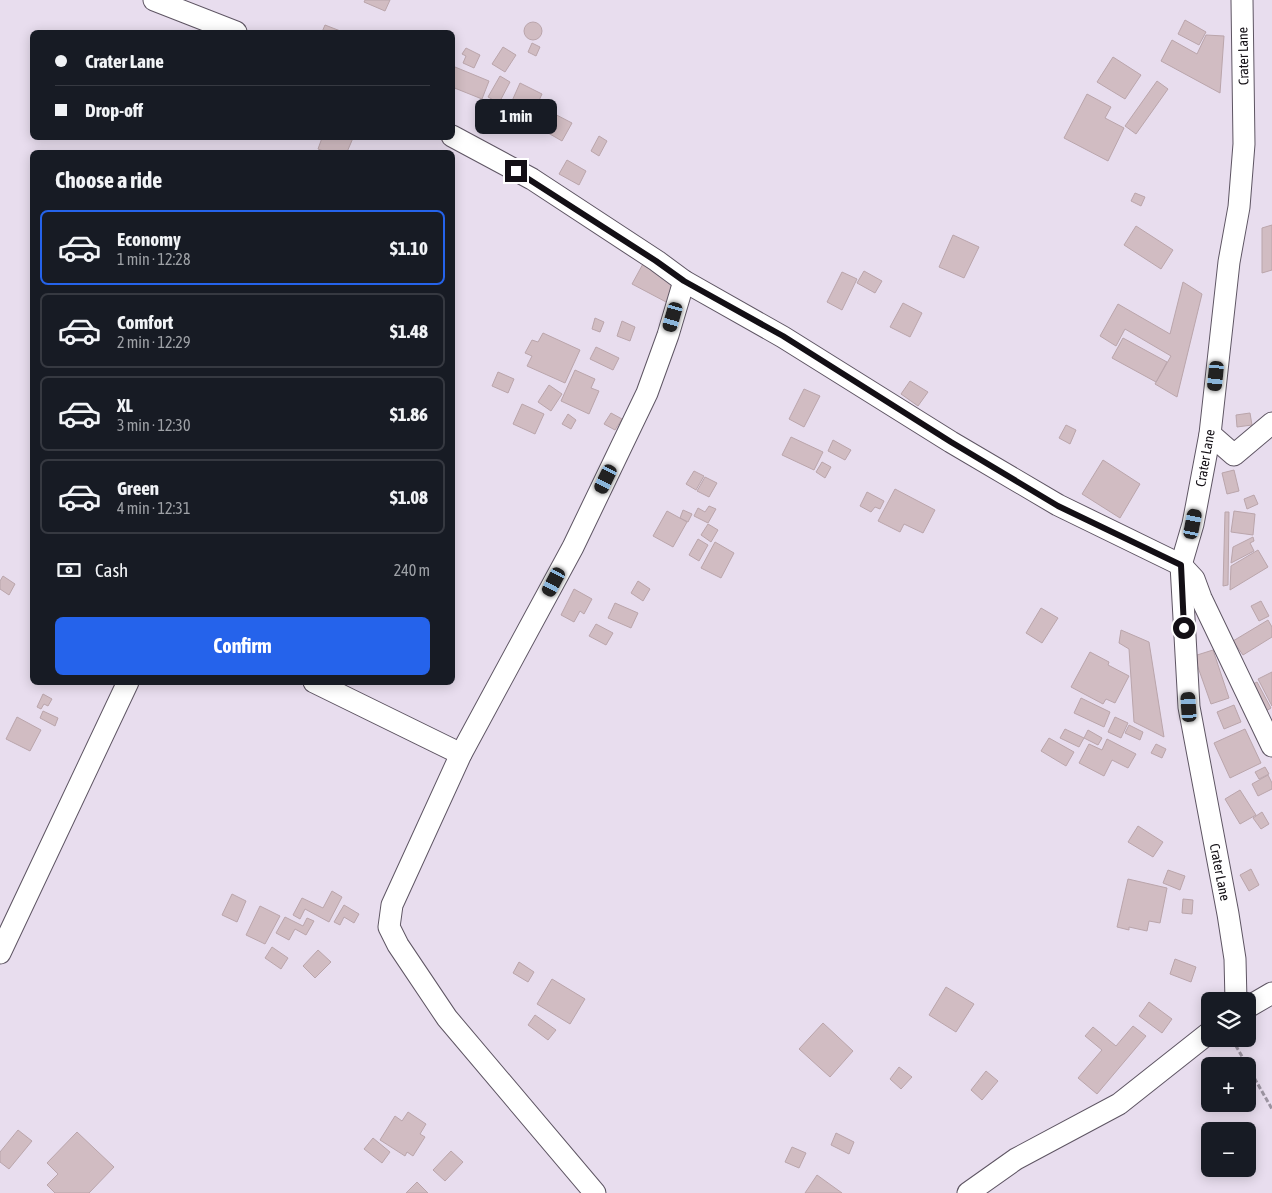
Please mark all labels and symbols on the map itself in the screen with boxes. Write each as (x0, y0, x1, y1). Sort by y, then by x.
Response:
street label: Crater Lane (1234, 27, 1252, 85)
callout: 1 min (475, 99, 557, 134)
route end (505, 160, 527, 182)
car (661, 301, 684, 333)
car (1206, 360, 1225, 392)
street label: Crater Lane (1192, 428, 1218, 488)
car (592, 462, 619, 496)
car (1182, 508, 1203, 540)
car (540, 565, 567, 599)
route start (1173, 617, 1195, 639)
car (1180, 692, 1197, 722)
street label: Crater Lane (1207, 842, 1233, 902)

